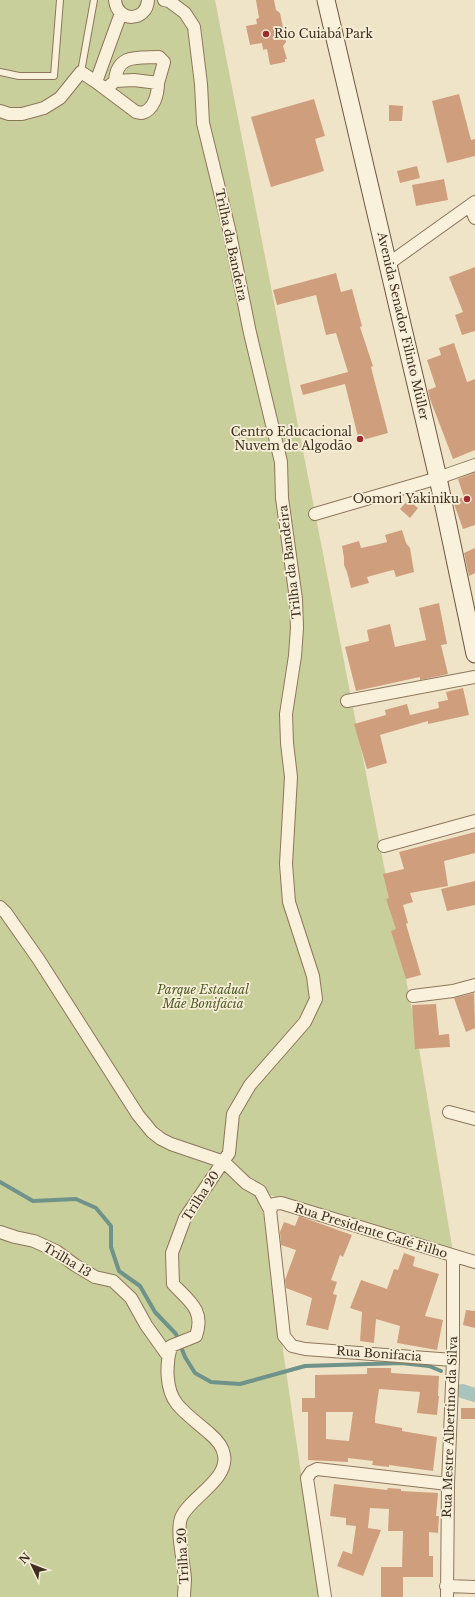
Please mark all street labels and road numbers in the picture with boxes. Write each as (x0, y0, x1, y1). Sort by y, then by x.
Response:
street label: Trilha da Bandeira (212, 187, 251, 303)
street label: Avenida Senador Filinto Müller (374, 229, 433, 422)
street label: Trilha da Bandeira (275, 504, 304, 620)
street label: Trilha 20 (179, 1168, 222, 1224)
street label: Rua Presidente Café Filho (293, 1200, 450, 1261)
street label: Trilha 13 (40, 1239, 94, 1280)
street label: Rua Mestre Albertino da Silva (439, 1335, 460, 1518)
street label: Rua Bonifacia (336, 1343, 423, 1364)
street label: Trilha 20 (174, 1527, 191, 1585)

